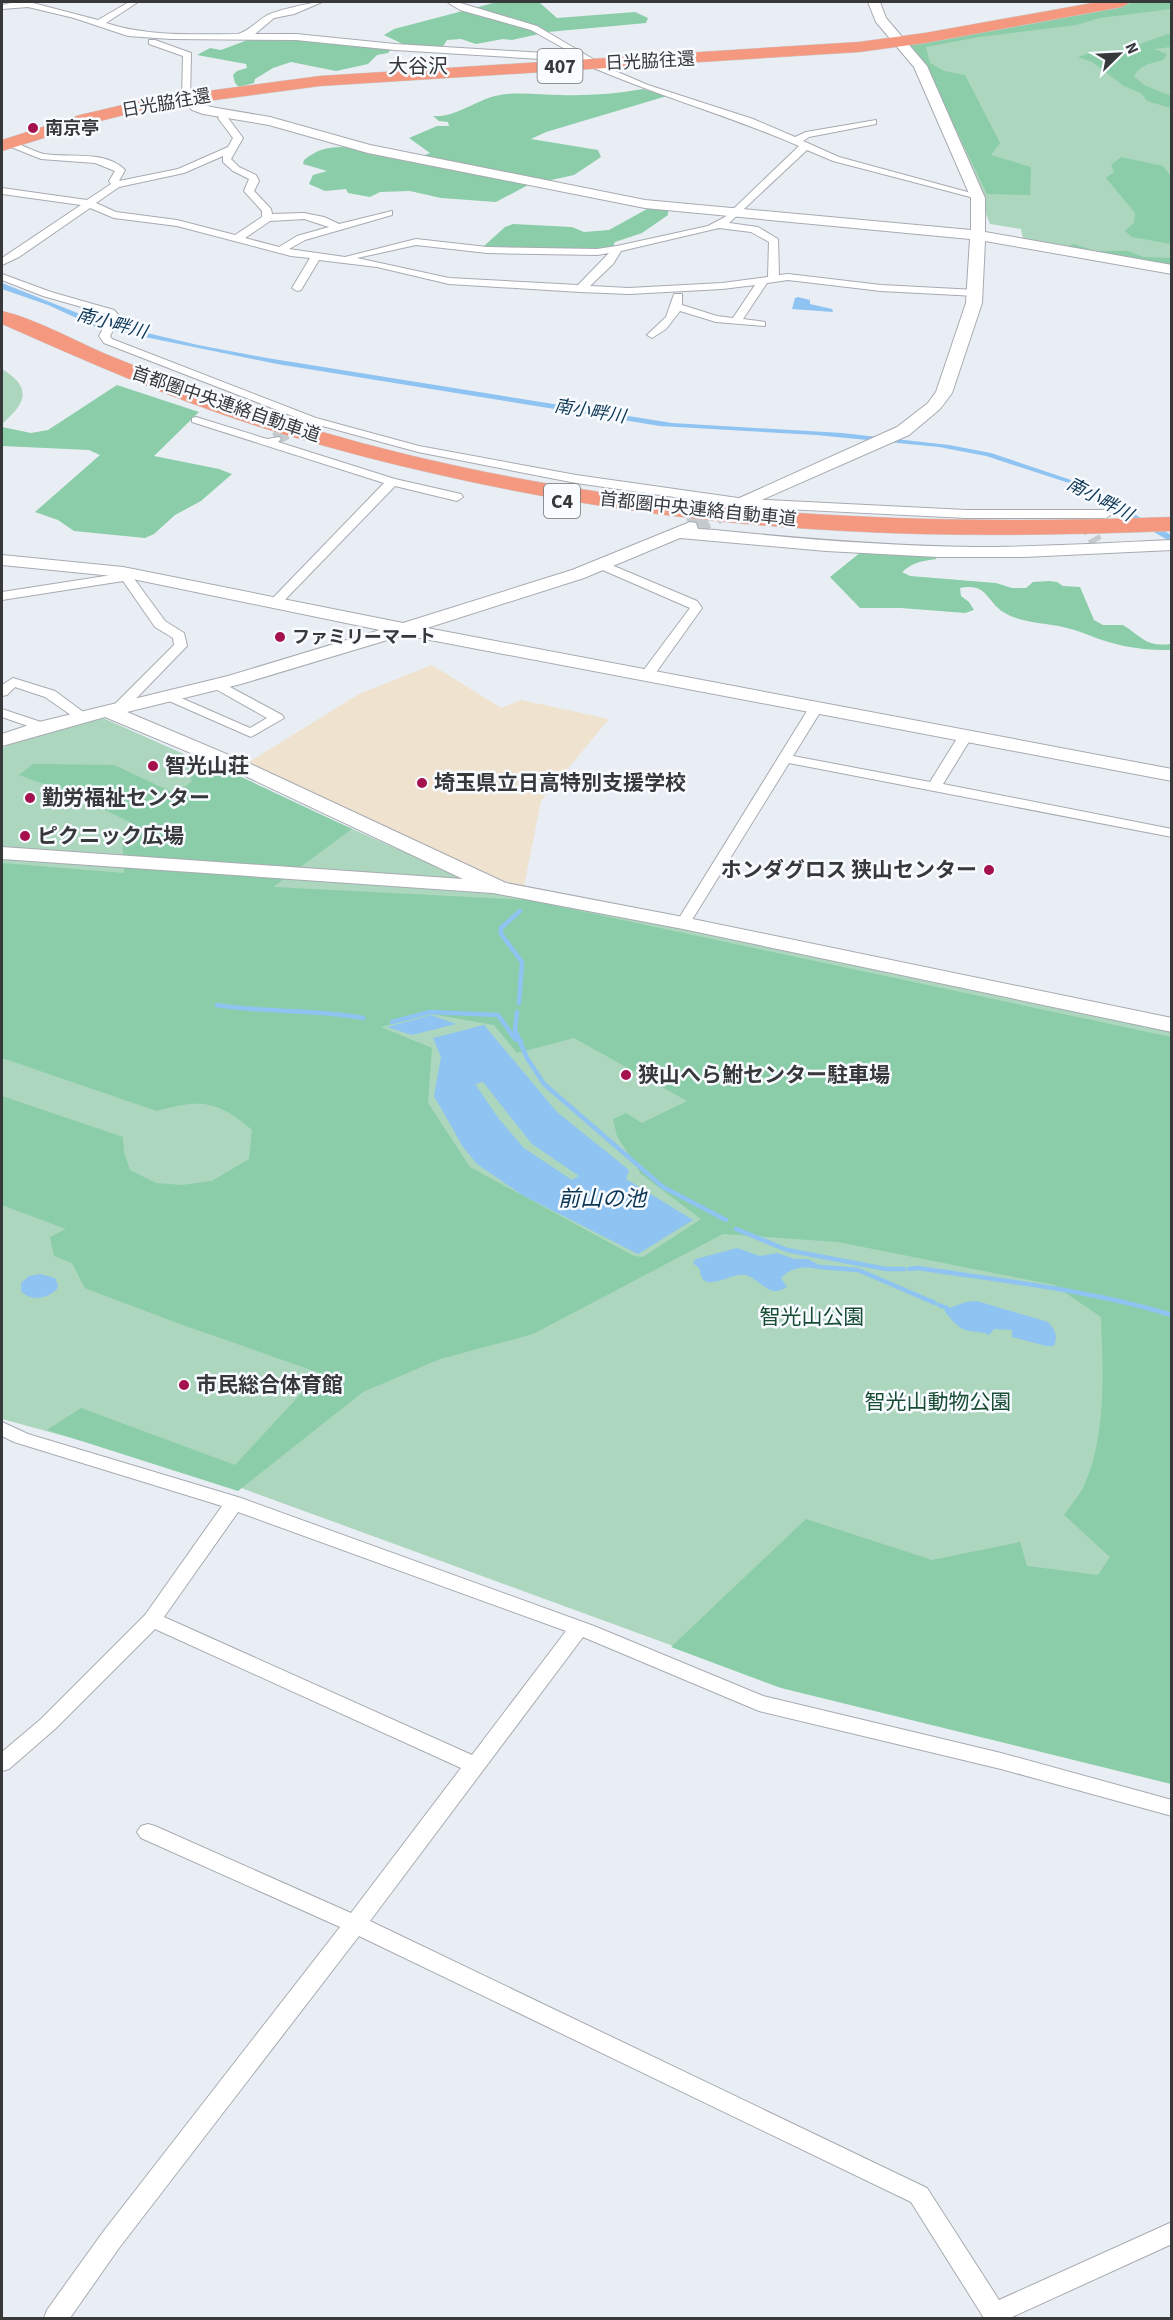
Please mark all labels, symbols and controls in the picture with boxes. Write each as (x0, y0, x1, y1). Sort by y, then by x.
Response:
north arrow (1089, 24, 1149, 84)
text: N (1120, 39, 1144, 58)
street label: 日光脇往還 (604, 47, 696, 76)
road number: 407 (538, 49, 582, 83)
district label: 大谷沢 (388, 53, 448, 81)
street label: 日光脇往還 (120, 83, 213, 124)
place label: 南京亭 (45, 116, 99, 141)
marker: 南京亭 (26, 121, 40, 135)
water label: 南小畔川 (74, 302, 152, 345)
street label: 首都圏中央連絡自動車道 (128, 360, 324, 449)
water label: 南小畔川 (552, 394, 629, 430)
water label: 南小畔川 (1062, 472, 1139, 528)
road number: C4 (544, 484, 580, 518)
street label: 首都圏中央連絡自動車道 (598, 487, 798, 532)
place label: ファミリーマート (292, 625, 436, 650)
marker: ファミリーマート (273, 630, 287, 644)
place label: 智光山荘 (165, 751, 249, 781)
marker: 智光山荘 (146, 759, 160, 773)
place label: 埼玉県立日高特別支援学校 (434, 768, 686, 798)
marker: 埼玉県立日高特別支援学校 (415, 776, 429, 790)
place label: 勤労福祉センター (42, 783, 210, 813)
marker: 勤労福祉センター (23, 791, 37, 805)
place label: ピクニック広場 (37, 821, 184, 851)
marker: ピクニック広場 (18, 829, 32, 843)
place label: ホンダグロス 狭山センター (721, 855, 977, 885)
marker: ホンダグロス 狭山センター (982, 863, 996, 877)
place label: 狭山へら鮒センター駐車場 (638, 1060, 890, 1090)
marker: 狭山へら鮒センター駐車場 (619, 1068, 633, 1082)
water label: 前山の池 (558, 1183, 648, 1215)
park label: 智光山公園 (760, 1302, 865, 1332)
place label: 市民総合体育館 (196, 1370, 343, 1400)
marker: 市民総合体育館 (177, 1378, 191, 1392)
park label: 智光山動物公園 (865, 1387, 1012, 1417)

